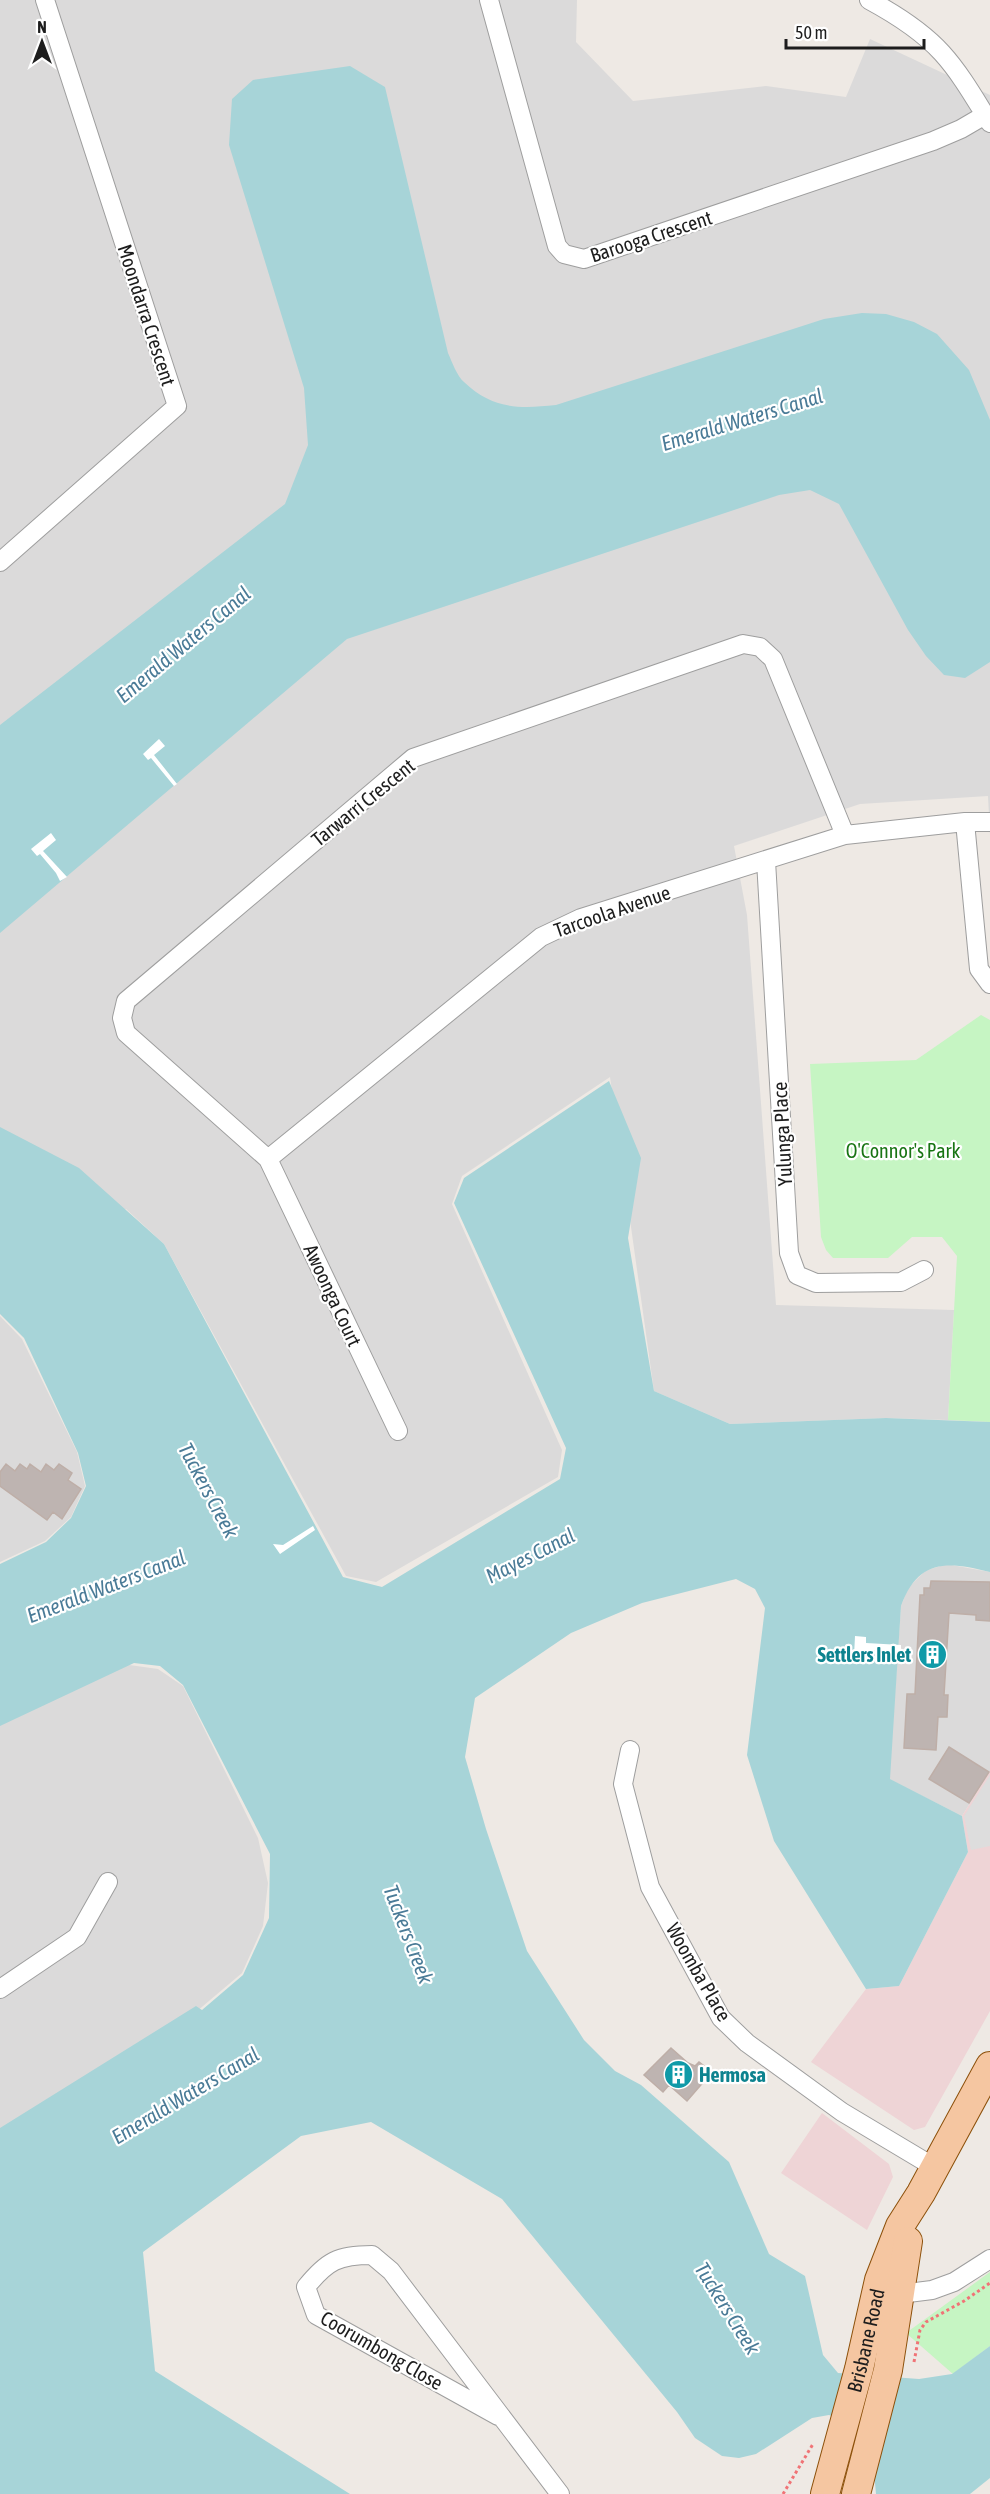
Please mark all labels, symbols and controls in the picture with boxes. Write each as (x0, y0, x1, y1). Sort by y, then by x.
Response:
north arrow (12, 12, 72, 72)
scale bar (786, 12, 924, 50)
text: N (37, 18, 47, 36)
text: 50 m (795, 22, 827, 43)
street label: Barooga Crescent (587, 205, 715, 267)
street label: Moondarra Crescent (113, 241, 181, 389)
water label: Emerald Waters Canal (658, 383, 826, 455)
water label: Emerald Waters Canal (111, 581, 255, 707)
street label: Tarwarri Crescent (307, 753, 419, 851)
street label: Tarcoola Avenue (551, 880, 673, 942)
street label: Yulunga Place (768, 1081, 796, 1187)
park label: O'Connor's Park (846, 1139, 960, 1162)
street label: Awoonga Court (299, 1240, 367, 1350)
water label: Tuckers Creek (174, 1439, 244, 1542)
water label: Mayes Canal (481, 1522, 579, 1588)
water label: Emerald Waters Canal (23, 1545, 189, 1627)
building icon: Settlers Inlet (916, 1638, 948, 1670)
place label: Settlers Inlet (817, 1643, 911, 1666)
water label: Tuckers Creek (379, 1881, 439, 1987)
street label: Woomba Place (662, 1919, 736, 2025)
water label: Emerald Waters Canal (107, 2041, 263, 2149)
building icon: Hermosa (662, 2058, 694, 2090)
place label: Hermosa (699, 2063, 766, 2086)
water label: Tuckers Creek (690, 2258, 766, 2359)
street label: Brisbane Road (842, 2286, 888, 2395)
street label: Coorumbong Close (317, 2306, 447, 2394)

